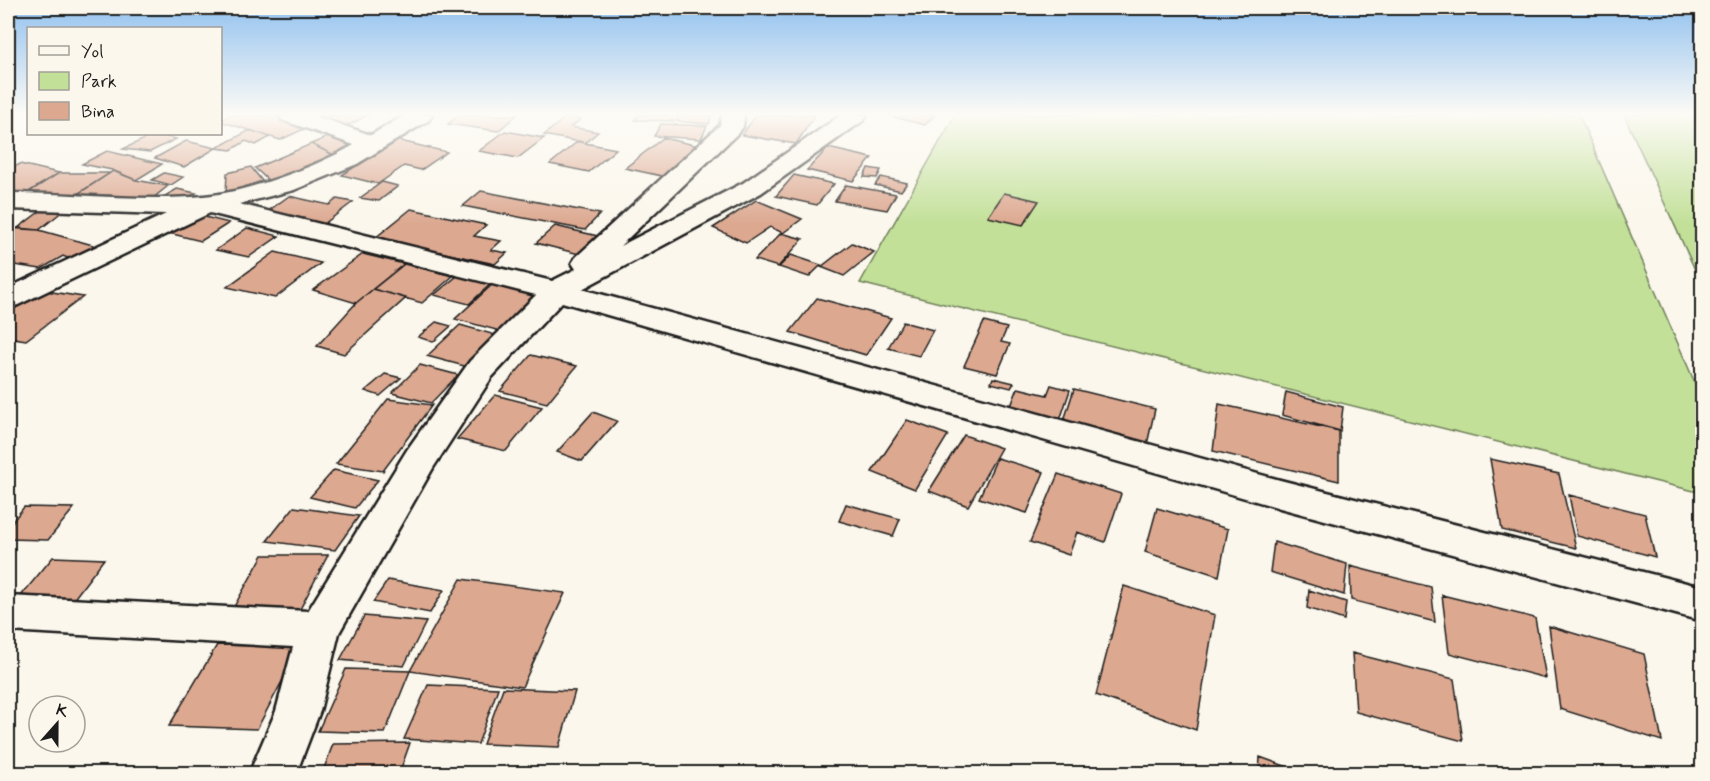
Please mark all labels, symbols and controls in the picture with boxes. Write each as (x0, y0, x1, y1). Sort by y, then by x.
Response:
legend (27, 27, 222, 135)
text: Yol (81, 40, 104, 64)
text: Park (81, 70, 117, 94)
text: Bina (81, 100, 115, 124)
north arrow (27, 694, 87, 754)
text: K (53, 700, 72, 723)

